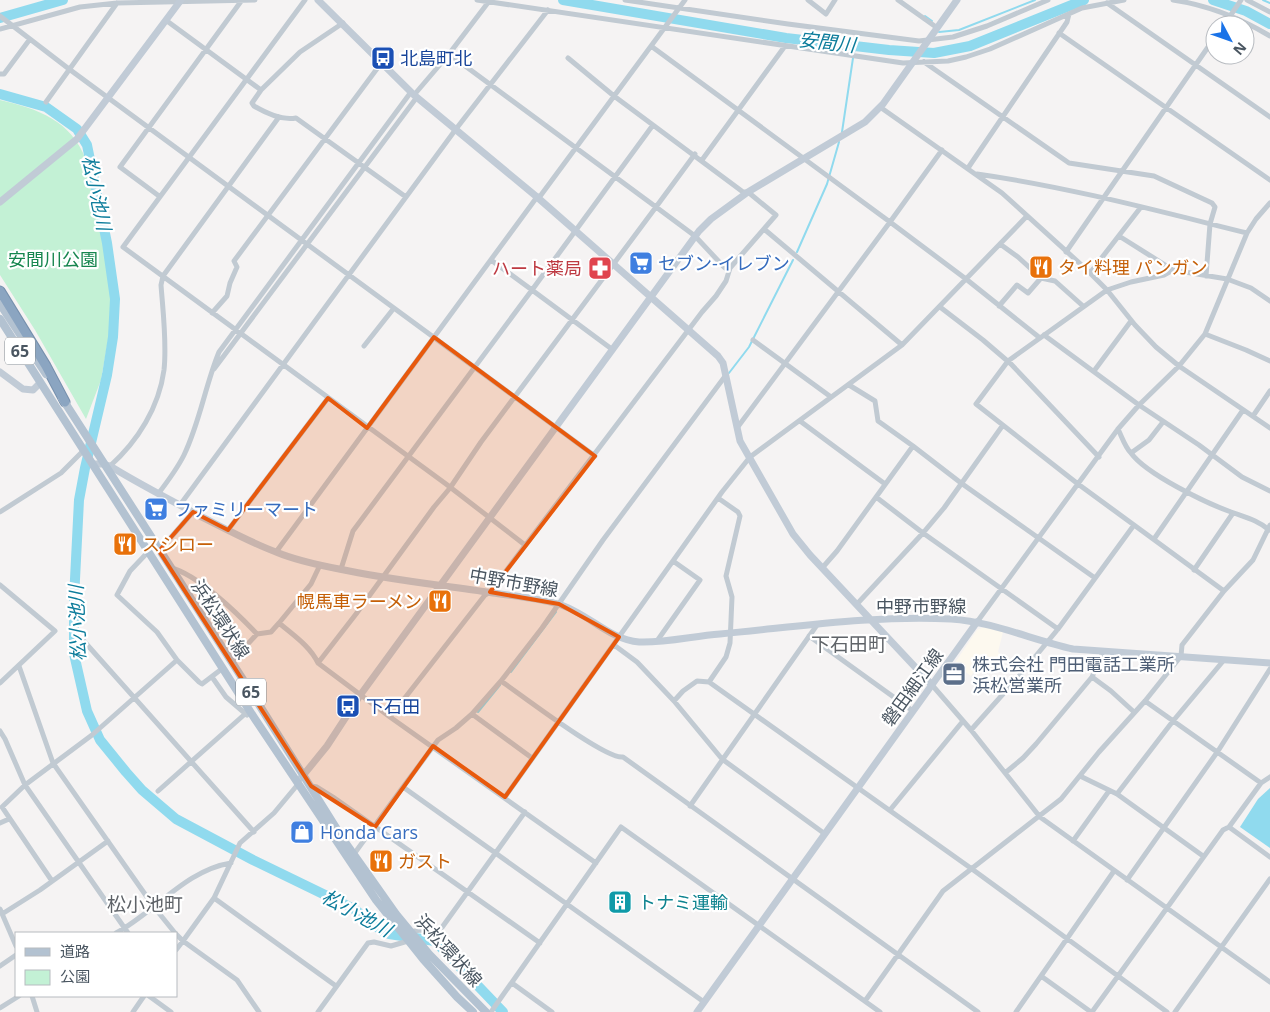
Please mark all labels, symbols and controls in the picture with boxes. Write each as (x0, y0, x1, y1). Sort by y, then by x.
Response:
north arrow (1205, 15, 1255, 65)
water label: 安間川 (797, 26, 859, 58)
text: N (1229, 38, 1251, 59)
bus stop icon: 北島町北 (370, 45, 396, 71)
place label: 北島町北 (400, 46, 472, 70)
water label: 松小池川 (76, 153, 118, 235)
park label: 安間川公園 (8, 247, 98, 271)
supermarket icon: セブン-イレブン (628, 250, 654, 276)
place label: セブン-イレブン (658, 251, 790, 275)
restaurant icon: タイ料理 パンガン (1028, 254, 1054, 280)
pharmacy icon: ハート薬局 (587, 255, 613, 281)
place label: タイ料理 パンガン (1058, 255, 1208, 279)
place label: ハート薬局 (492, 256, 582, 280)
road number: 65 (5, 338, 35, 364)
supermarket icon: ファミリーマート (143, 496, 169, 522)
place label: ファミリーマート (174, 497, 318, 521)
restaurant icon: スシロー (112, 531, 138, 557)
place label: スシロー (142, 532, 214, 556)
street label: 中野市野線 (468, 562, 560, 602)
street label: 浜松環状線 (186, 575, 256, 663)
water label: 松小池川 (63, 583, 91, 661)
restaurant icon: 幌馬車ラーメン (427, 588, 453, 614)
place label: 幌馬車ラーメン (297, 589, 422, 613)
street label: 中野市野線 (876, 594, 966, 618)
district label: 下石田町 (811, 631, 887, 657)
street label: 磐田細江線 (876, 644, 948, 730)
place label: 株式会社 門田電話工業所 浜松営業所 (972, 652, 1175, 697)
office icon: 株式会社 門田電話工業所 浜松営業所 (941, 661, 967, 687)
road number: 65 (236, 679, 266, 706)
bus stop icon: 下石田 (335, 693, 361, 719)
place label: 下石田 (366, 694, 420, 718)
shop icon: Honda Cars (289, 819, 315, 845)
place label: Honda Cars (320, 820, 418, 844)
restaurant icon: ガスト (368, 848, 394, 874)
place label: ガスト (398, 849, 452, 873)
water label: 松小池川 (317, 883, 398, 944)
building icon: トナミ運輸 (607, 889, 633, 915)
place label: トナミ運輸 (638, 890, 728, 914)
district label: 松小池町 (107, 891, 183, 917)
street label: 浜松環状線 (410, 909, 488, 991)
legend (15, 932, 178, 997)
text: 道路 (60, 941, 90, 961)
text: 公園 (60, 966, 90, 986)

